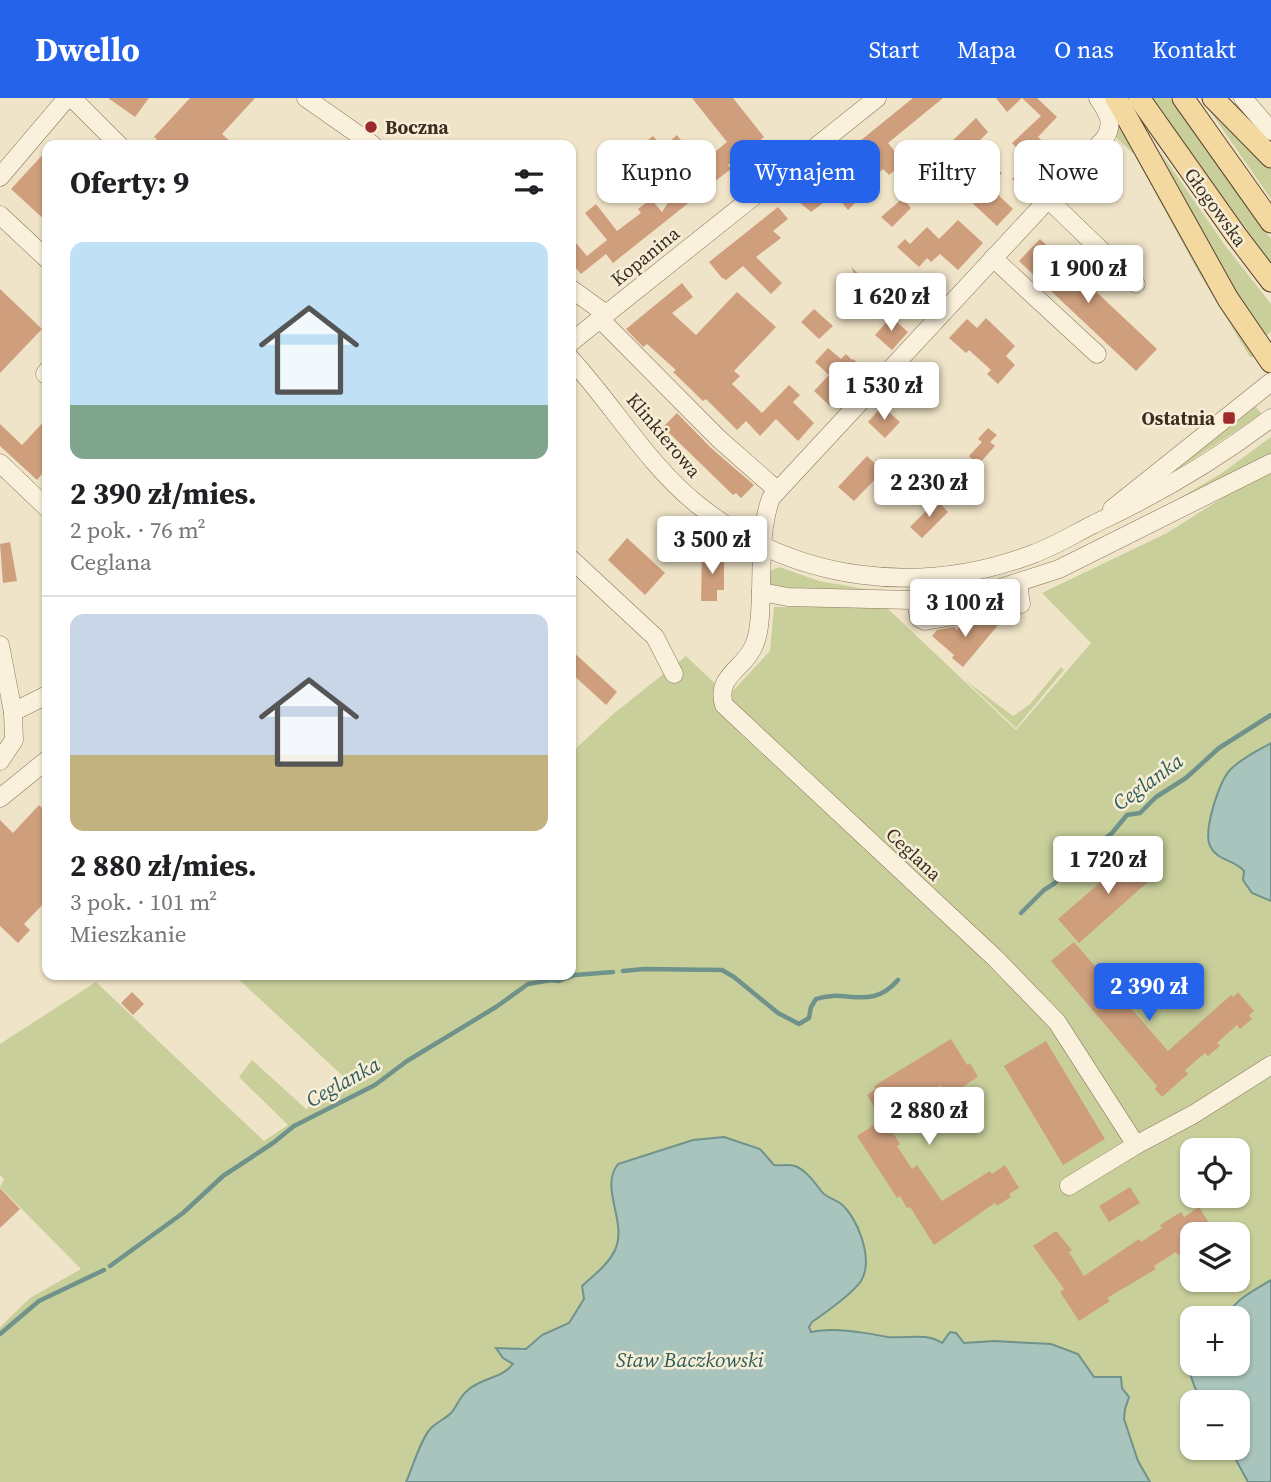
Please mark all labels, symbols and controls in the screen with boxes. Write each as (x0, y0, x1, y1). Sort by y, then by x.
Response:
text: Dwello (35, 27, 140, 72)
text: Start (869, 33, 919, 66)
text: Mapa (957, 33, 1016, 66)
text: O nas (1054, 33, 1114, 66)
text: Kontakt (1152, 33, 1236, 66)
place label: Boczna (385, 114, 450, 140)
marker: Boczna (363, 119, 379, 135)
chip: Kupno (597, 140, 716, 203)
chip: Wynajem (730, 140, 880, 203)
chip: Filtry (894, 140, 1000, 203)
chip: Nowe (1014, 140, 1123, 203)
text: Oferty: 9 (70, 162, 189, 203)
street label: Głogowska (1179, 162, 1254, 252)
icon: filters (510, 163, 548, 201)
street label: Kopanina (605, 220, 685, 292)
pin: 1 900 zł (1016, 246, 1160, 305)
text: 1 900 zł (1049, 252, 1127, 284)
pin: 1 620 zł (819, 274, 963, 333)
text: 1 620 zł (852, 280, 930, 312)
icon: home (246, 287, 372, 413)
pin: 1 530 zł (812, 362, 956, 422)
text: 1 530 zł (845, 369, 923, 401)
street label: Klinkierowa (621, 387, 707, 483)
place label: Ostatnia (1142, 405, 1216, 431)
marker: Ostatnia (1221, 410, 1237, 426)
pin: 2 230 zł (857, 460, 1001, 519)
text: 2 230 zł (890, 466, 968, 498)
text: 2 390 zł/mies. (70, 473, 257, 514)
text: 2 pok. · 76 m² (70, 514, 206, 546)
pin: 3 500 zł (640, 517, 784, 576)
text: 3 500 zł (673, 523, 751, 555)
text: Ceglana (70, 546, 152, 578)
pin: 3 100 zł (893, 580, 1037, 639)
text: 3 100 zł (926, 586, 1004, 618)
icon: home (246, 659, 372, 785)
water label: Ceglanka (1107, 746, 1189, 817)
street label: Ceglana (880, 821, 948, 887)
pin: 1 720 zł (1036, 836, 1180, 896)
text: 1 720 zł (1069, 843, 1147, 875)
text: 2 880 zł/mies. (70, 845, 257, 886)
text: 3 pok. · 101 m² (70, 886, 217, 918)
text: Mieszkanie (70, 918, 187, 950)
pin: 2 390 zł (1077, 964, 1221, 1023)
text: 2 390 zł (1110, 970, 1188, 1002)
water label: Ceglanka (301, 1049, 385, 1114)
pin: 2 880 zł (857, 1088, 1001, 1147)
text: 2 880 zł (890, 1094, 968, 1126)
map controls (1180, 1138, 1250, 1460)
button: locate (1180, 1138, 1250, 1208)
button: layers (1180, 1222, 1250, 1292)
button: + (1180, 1306, 1250, 1376)
water label: Staw Baczkowski (616, 1345, 765, 1374)
button: − (1180, 1390, 1250, 1460)

